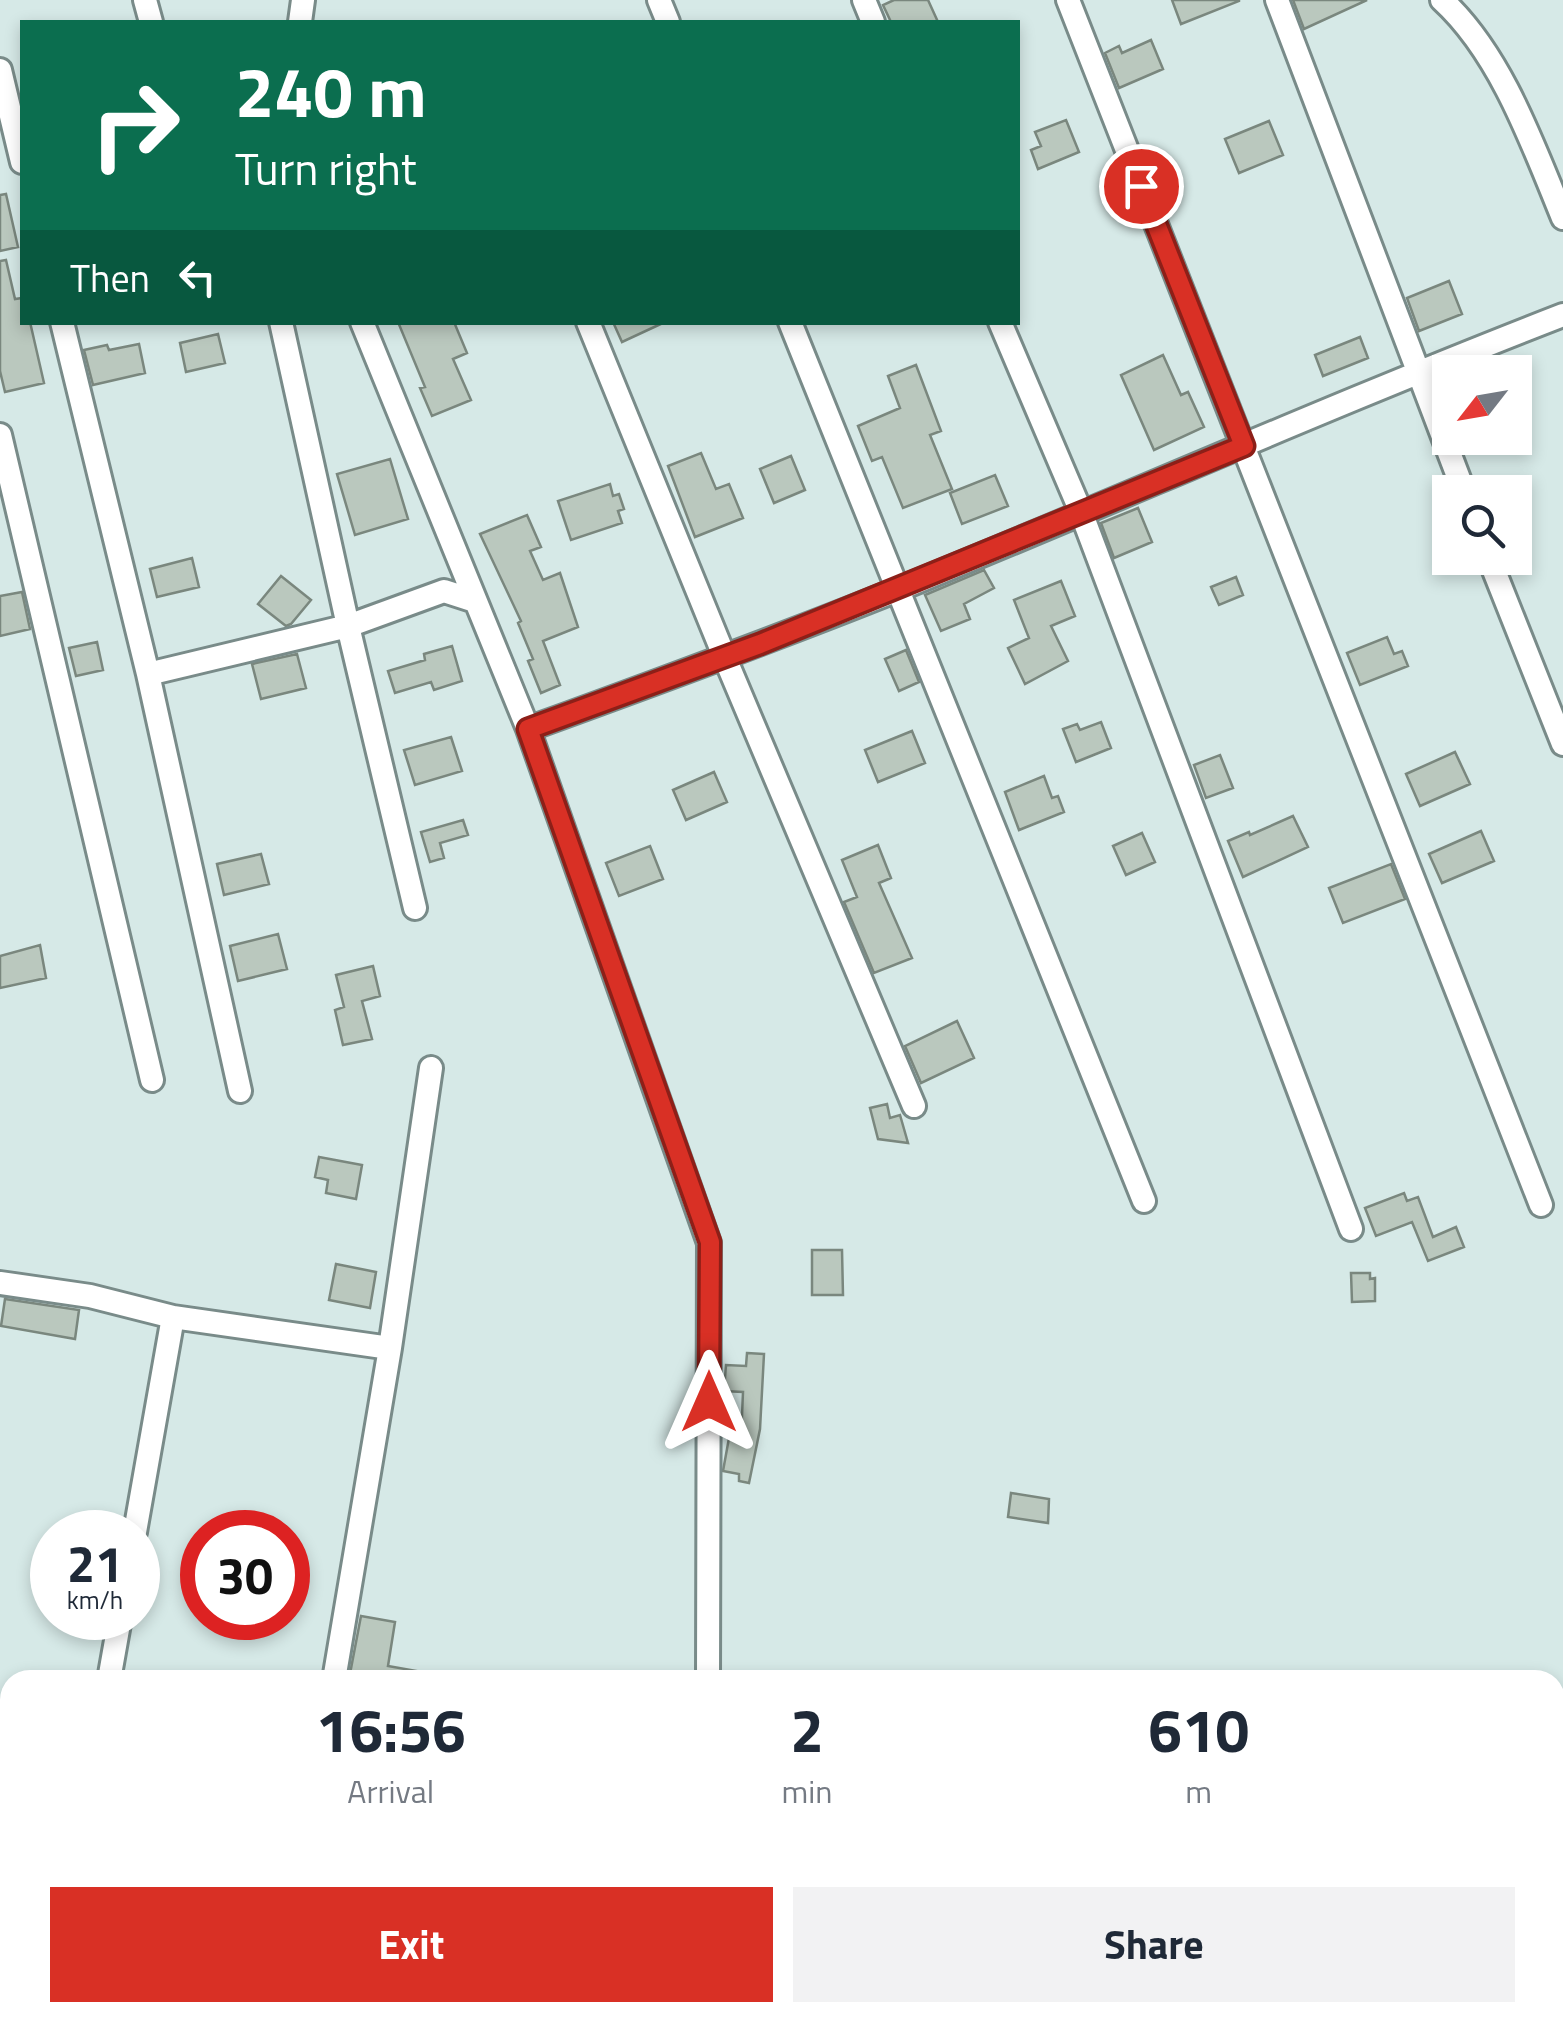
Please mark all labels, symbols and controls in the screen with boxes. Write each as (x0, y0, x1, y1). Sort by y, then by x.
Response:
text: 240 m (235, 38, 427, 144)
icon: right (70, 60, 200, 190)
text: Turn right (235, 134, 417, 202)
pin (1099, 144, 1184, 229)
icon: arrive (1114, 159, 1169, 214)
text: Then (70, 249, 150, 307)
icon: left (170, 250, 225, 305)
north arrow (1432, 355, 1532, 455)
map controls (1432, 355, 1532, 575)
button: search (1432, 475, 1532, 575)
position arrow (657, 1350, 761, 1454)
speed limit sign: 30 (180, 1510, 310, 1640)
text: 21 (67, 1525, 123, 1601)
text: km/h (67, 1581, 123, 1619)
text: 16:56 (316, 1684, 466, 1775)
text: 2 (790, 1684, 824, 1775)
text: 610 (1148, 1684, 1249, 1775)
text: Arrival (347, 1767, 434, 1815)
text: min (781, 1767, 832, 1815)
text: m (1185, 1767, 1212, 1815)
button: Exit (50, 1887, 773, 2002)
button: Share (793, 1887, 1515, 2002)

